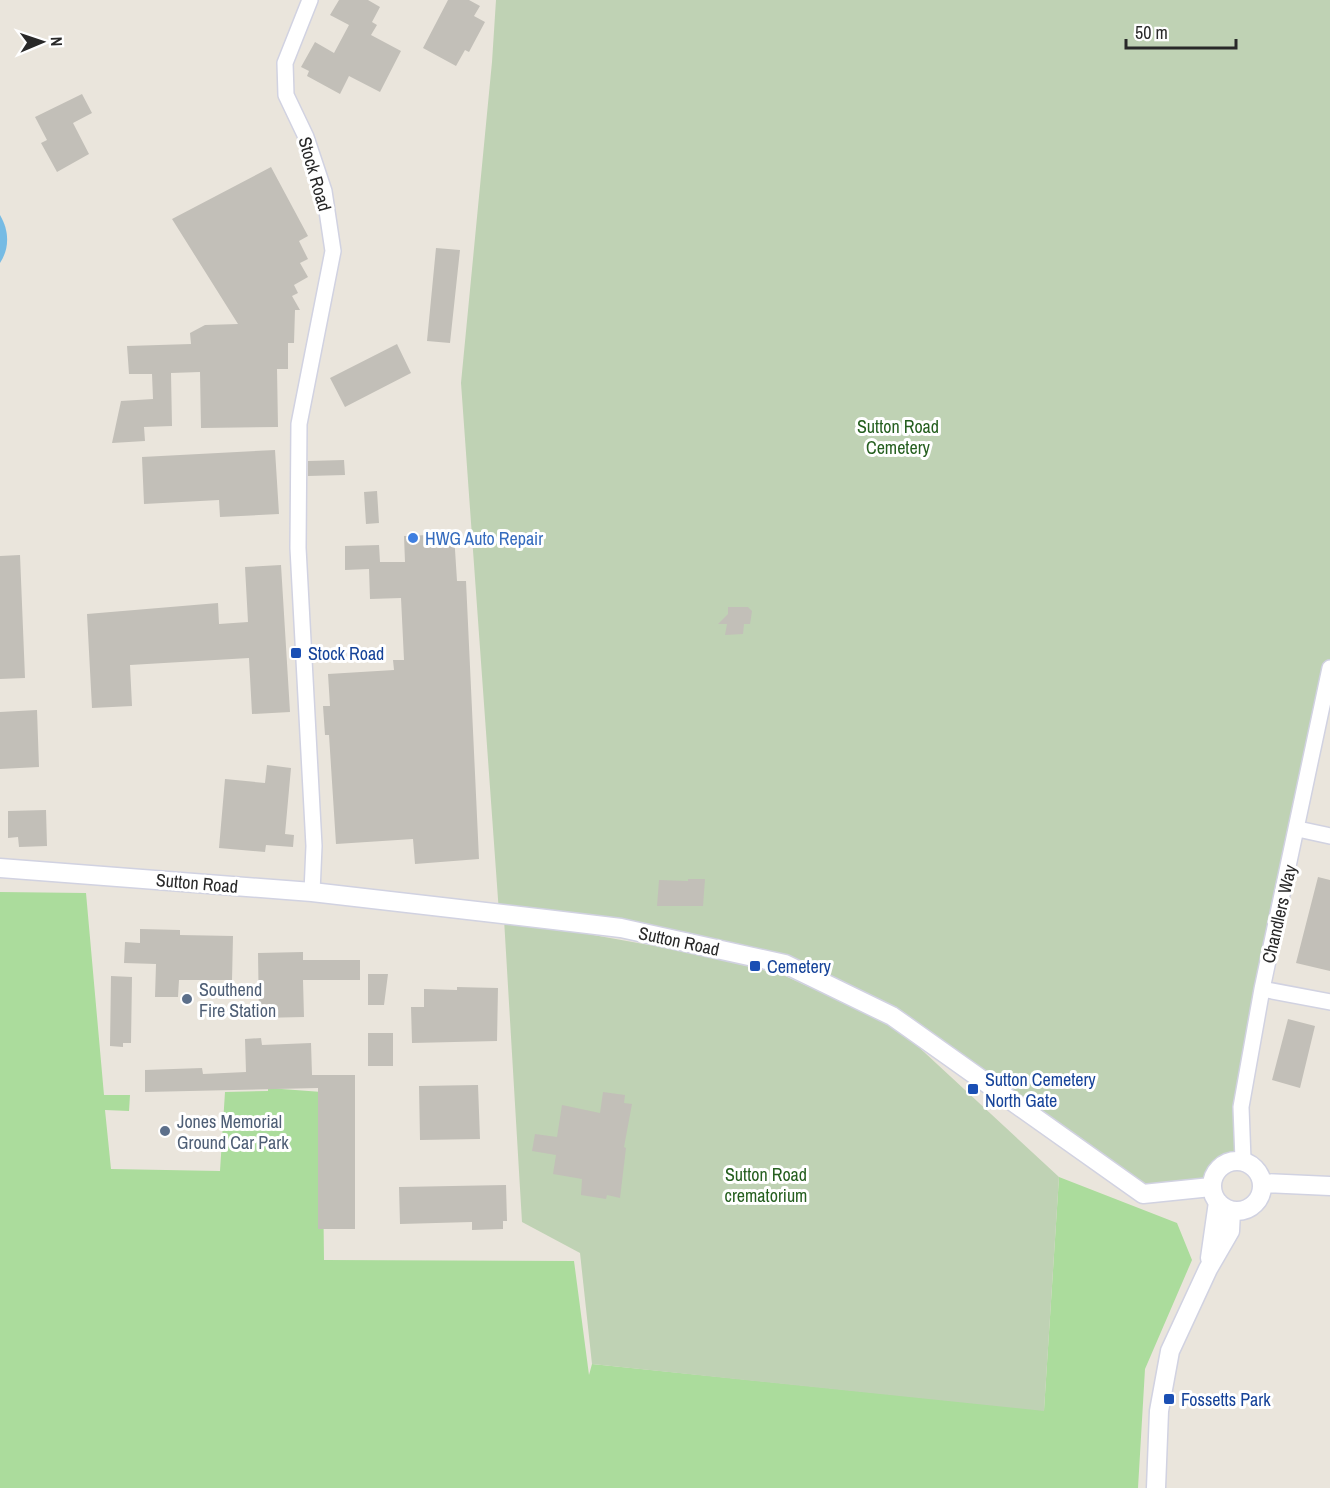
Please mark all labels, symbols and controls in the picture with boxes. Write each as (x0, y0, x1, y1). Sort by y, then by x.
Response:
north arrow (12, 12, 72, 72)
scale bar (1126, 12, 1236, 50)
text: 50 m (1135, 20, 1168, 45)
text: N (46, 36, 68, 47)
street label: Stock Road (292, 134, 338, 214)
park label: Sutton Road Cemetery (857, 414, 939, 460)
place label: HWG Auto Repair (425, 526, 543, 551)
marker: HWG Auto Repair (406, 531, 420, 545)
place label: Stock Road (308, 641, 384, 666)
marker: Stock Road (289, 646, 303, 660)
street label: Chandlers Way (1256, 862, 1303, 966)
street label: Sutton Road (155, 867, 239, 899)
street label: Sutton Road (636, 920, 722, 962)
place label: Cemetery (767, 954, 832, 979)
marker: Cemetery (748, 959, 762, 973)
place label: Southend Fire Station (199, 977, 276, 1023)
marker: Southend Fire Station (180, 992, 194, 1006)
place label: Sutton Cemetery North Gate (985, 1067, 1096, 1113)
marker: Sutton Cemetery North Gate (966, 1082, 980, 1096)
place label: Jones Memorial Ground Car Park (177, 1109, 289, 1155)
marker: Jones Memorial Ground Car Park (158, 1124, 172, 1138)
park label: Sutton Road crematorium (725, 1162, 807, 1208)
place label: Fossetts Park (1181, 1387, 1271, 1412)
marker: Fossetts Park (1162, 1392, 1176, 1406)

